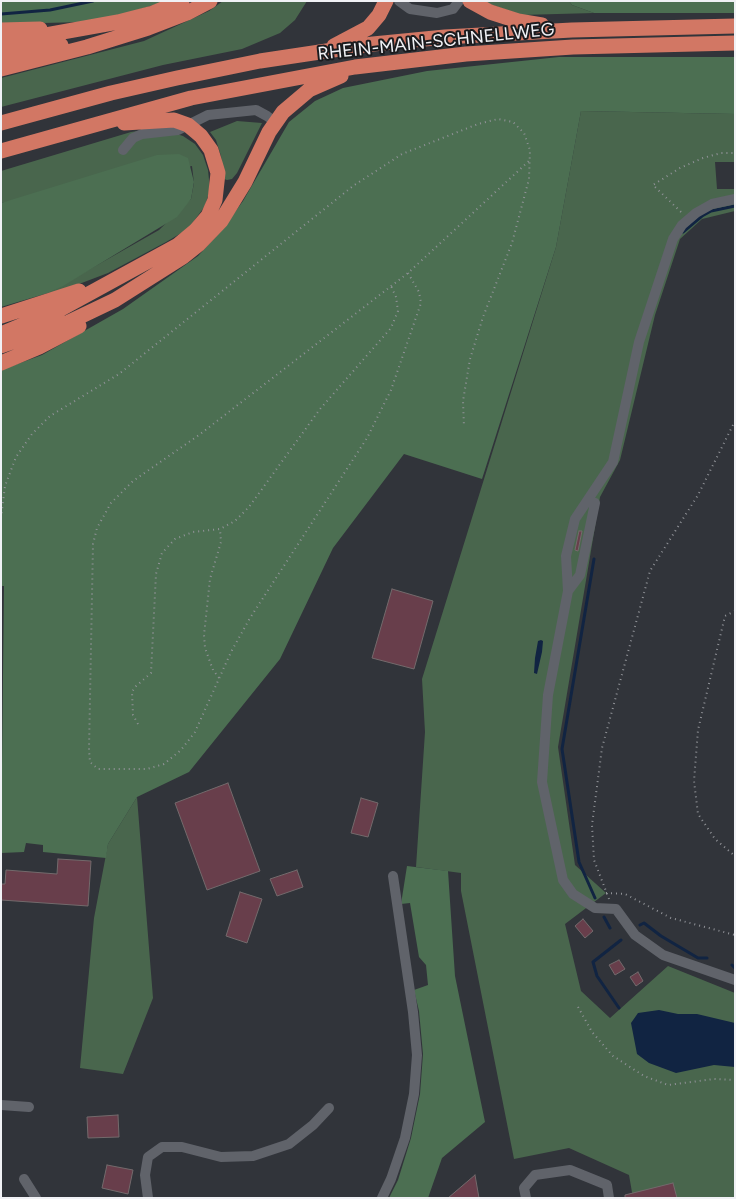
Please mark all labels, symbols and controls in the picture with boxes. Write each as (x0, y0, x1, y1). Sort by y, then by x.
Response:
street label: RHEIN-MAIN-SCHNELLWEG (317, 19, 555, 65)

